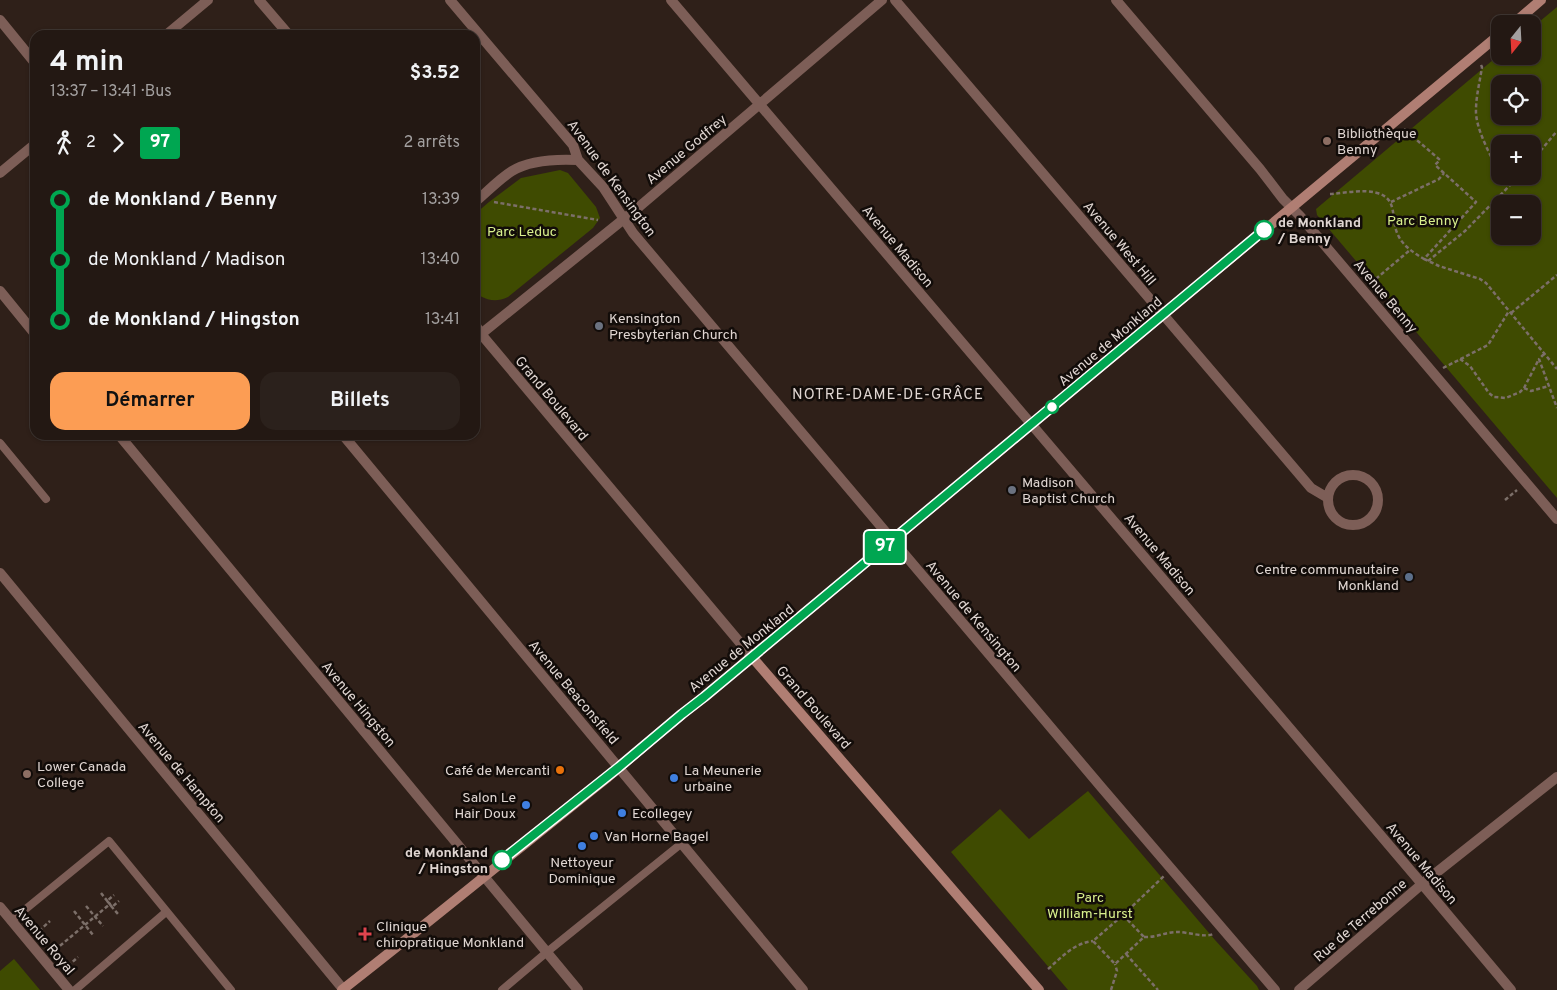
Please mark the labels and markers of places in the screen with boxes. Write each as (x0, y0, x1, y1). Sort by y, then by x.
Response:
place label: Bibliothèque Benny (1337, 126, 1416, 159)
marker: Bibliothèque Benny (1321, 135, 1333, 147)
place label: de Monkland / Benny (1277, 215, 1361, 248)
marker: de Monkland / Benny (1254, 220, 1274, 240)
place label: Kensington Presbyterian Church (609, 311, 738, 344)
marker: Kensington Presbyterian Church (593, 320, 605, 332)
unlabelled marker (1045, 400, 1059, 414)
place label: Madison Baptist Church (1022, 475, 1115, 508)
marker: Madison Baptist Church (1006, 484, 1018, 496)
place label: Centre communautaire Monkland (1255, 562, 1399, 595)
marker: Centre communautaire Monkland (1403, 571, 1415, 583)
place label: Lower Canada College (37, 759, 126, 792)
place label: Café de Mercanti (445, 763, 550, 780)
place label: La Meunerie urbaine (684, 763, 762, 796)
marker: Café de Mercanti (554, 764, 566, 776)
marker: Lower Canada College (21, 768, 33, 780)
marker: La Meunerie urbaine (668, 772, 680, 784)
place label: Salon Le Hair Doux (455, 790, 516, 823)
marker: Salon Le Hair Doux (520, 799, 532, 811)
place label: Ecollegey (632, 806, 692, 823)
marker: Ecollegey (616, 807, 628, 819)
place label: Van Horne Bagel (604, 829, 709, 846)
marker: Van Horne Bagel (588, 830, 600, 842)
marker: Nettoyeur Dominique (576, 840, 588, 852)
place label: de Monkland / Hingston (405, 845, 488, 878)
marker: de Monkland / Hingston (492, 850, 512, 870)
place label: Nettoyeur Dominique (548, 855, 616, 888)
place label: Clinique chiropratique Monkland (376, 919, 524, 952)
marker: Clinique chiropratique Monkland (358, 927, 372, 941)

